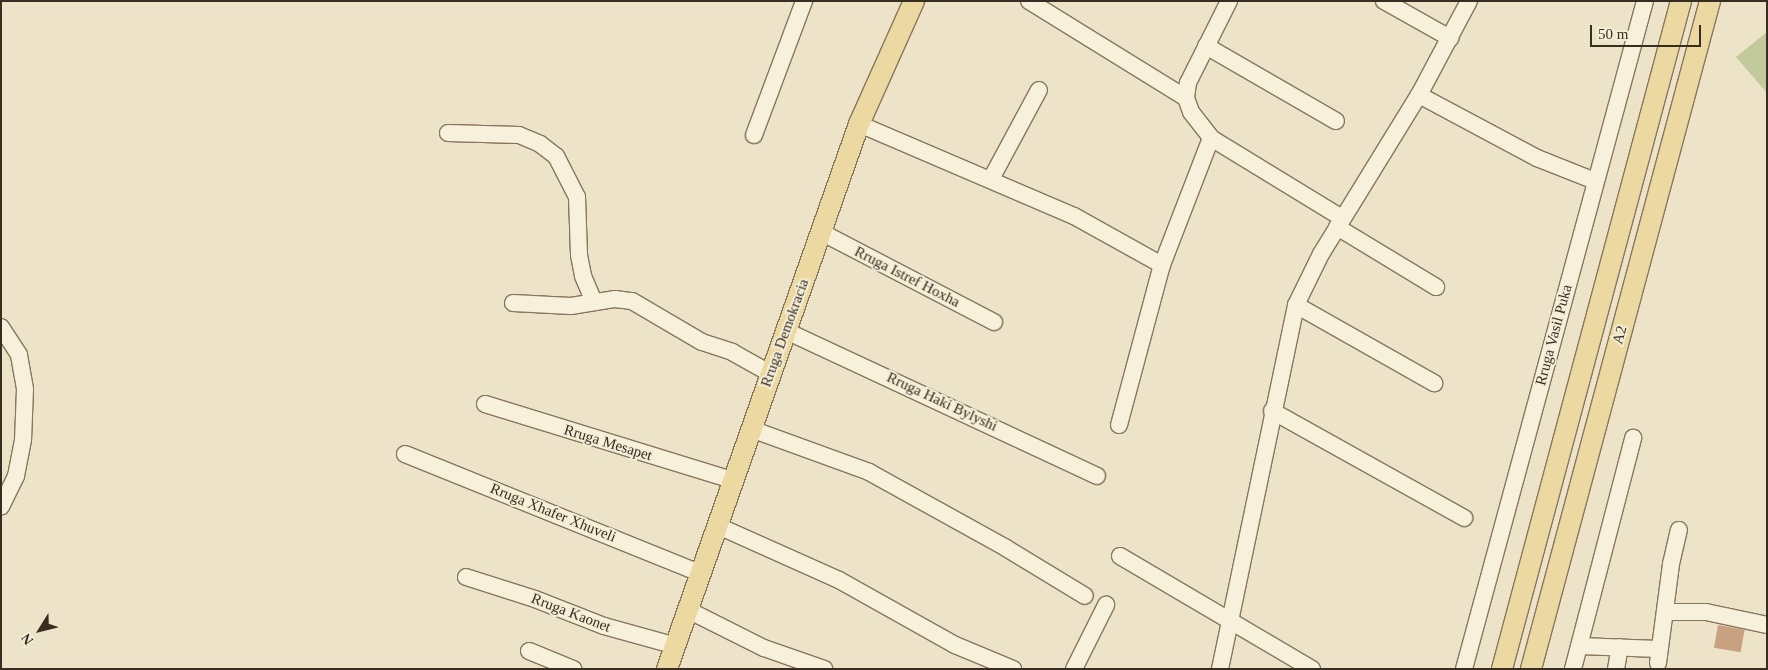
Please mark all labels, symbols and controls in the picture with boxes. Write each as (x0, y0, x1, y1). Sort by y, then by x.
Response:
scale bar (1593, 15, 1704, 47)
text: 50 m (1598, 26, 1628, 42)
street label: Rruga Istref Hoxha (851, 243, 963, 311)
street label: Rruga Demokracia (757, 276, 813, 390)
street label: Rruga Vasil Puka (1532, 282, 1576, 388)
street label: A2 (1609, 324, 1631, 346)
street label: Rruga Haki Bylyshi (884, 368, 1000, 436)
street label: Rruga Mesapet (562, 421, 654, 465)
street label: Rruga Xhafer Xhuveli (487, 480, 619, 546)
street label: Rruga Kaonet (529, 590, 613, 636)
north arrow (15, 605, 65, 655)
text: N (18, 631, 37, 648)

